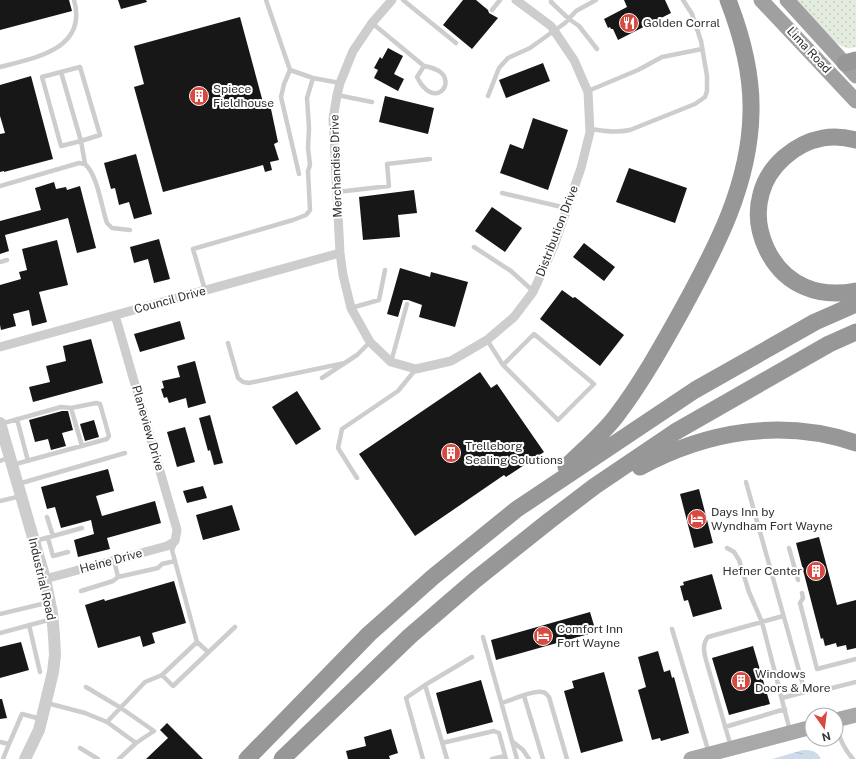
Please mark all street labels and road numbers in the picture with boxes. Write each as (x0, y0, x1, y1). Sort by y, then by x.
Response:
street label: Lima Road (784, 24, 834, 76)
street label: Merchandise Drive (327, 114, 345, 218)
street label: Distribution Drive (533, 183, 581, 279)
street label: Council Drive (133, 284, 208, 316)
street label: Planeview Drive (129, 384, 167, 472)
street label: Industrial Road (26, 536, 58, 622)
street label: Heine Drive (78, 546, 144, 576)

